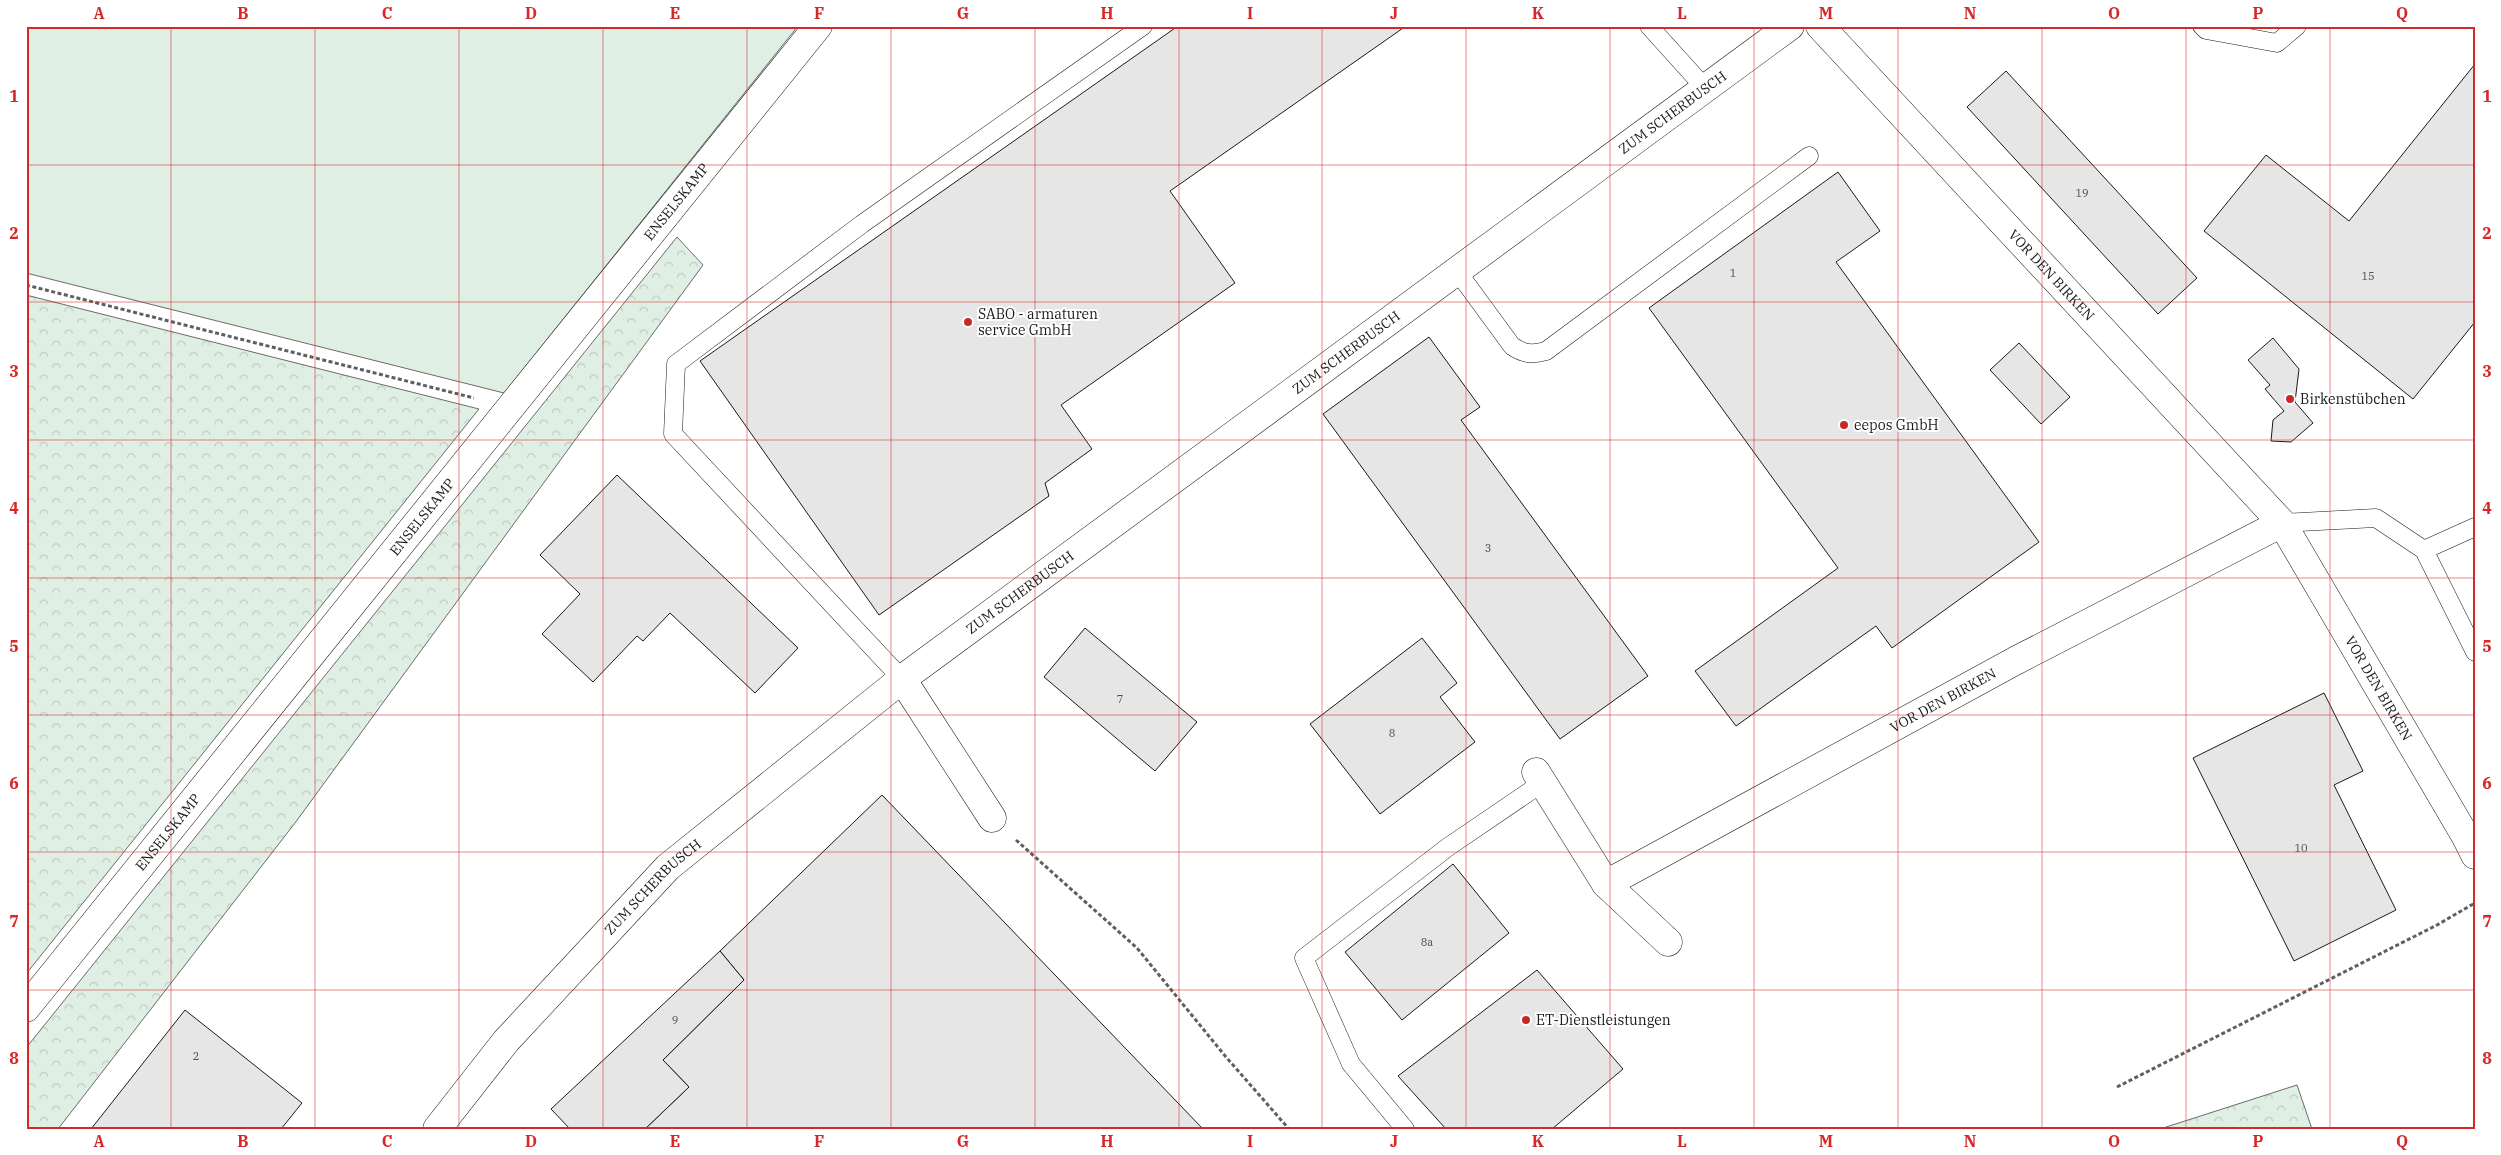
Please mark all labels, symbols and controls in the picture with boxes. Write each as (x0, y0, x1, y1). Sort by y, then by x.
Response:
text: A (93, 3, 105, 23)
text: B (237, 3, 249, 23)
text: C (382, 3, 392, 23)
text: D (525, 3, 537, 23)
text: E (670, 3, 680, 23)
text: F (814, 3, 824, 23)
text: G (957, 3, 969, 23)
text: H (1101, 3, 1114, 23)
text: I (1247, 3, 1253, 23)
text: J (1390, 3, 1398, 23)
text: K (1532, 3, 1545, 23)
text: L (1677, 3, 1687, 23)
text: M (1819, 3, 1833, 23)
text: N (1964, 3, 1976, 23)
text: O (2108, 3, 2120, 23)
text: P (2253, 3, 2264, 23)
text: Q (2396, 3, 2408, 23)
street label: ZUM SCHERBUSCH (1615, 67, 1730, 158)
text: 1 (9, 86, 19, 106)
text: 1 (2482, 86, 2492, 106)
street label: ENSELSKAMP (640, 159, 713, 244)
house number: 19 (2075, 186, 2089, 200)
text: 2 (9, 223, 19, 243)
text: 2 (2482, 223, 2492, 243)
street label: VOR DEN BIRKEN (2005, 226, 2098, 325)
house number: 1 (1730, 266, 1736, 280)
house number: 15 (2361, 269, 2375, 283)
place label: SABO - armaturen service GmbH (978, 305, 1098, 339)
street label: ZUM SCHERBUSCH (1289, 307, 1404, 398)
marker: SABO - armaturen service GmbH (962, 316, 974, 328)
text: 3 (9, 361, 19, 381)
text: 3 (2482, 361, 2492, 381)
place label: Birkenstübchen (2300, 390, 2406, 408)
marker: Birkenstübchen (2284, 393, 2296, 405)
place label: eepos GmbH (1854, 416, 1939, 434)
marker: eepos GmbH (1838, 419, 1850, 431)
street label: ENSELSKAMP (386, 474, 459, 559)
text: 4 (9, 498, 19, 518)
text: 4 (2482, 498, 2492, 518)
house number: 3 (1485, 541, 1491, 555)
street label: ZUM SCHERBUSCH (962, 547, 1077, 638)
street label: VOR DEN BIRKEN (2341, 633, 2416, 744)
text: 5 (9, 636, 19, 656)
text: 5 (2482, 636, 2492, 656)
street label: VOR DEN BIRKEN (1887, 664, 1999, 736)
house number: 7 (1117, 692, 1123, 706)
house number: 8 (1389, 726, 1395, 740)
text: 6 (9, 773, 19, 793)
text: 6 (2482, 773, 2492, 793)
street label: ENSELSKAMP (131, 790, 205, 874)
street label: ZUM SCHERBUSCH (601, 835, 705, 939)
house number: 10 (2294, 841, 2308, 855)
text: 7 (9, 911, 19, 931)
text: 7 (2482, 911, 2492, 931)
house number: 8a (1421, 935, 1433, 949)
place label: ET-Dienstleistungen (1536, 1011, 1671, 1029)
house number: 9 (672, 1013, 678, 1027)
marker: ET-Dienstleistungen (1520, 1014, 1532, 1026)
text: 8 (9, 1048, 19, 1068)
text: 8 (2482, 1048, 2492, 1068)
house number: 2 (193, 1049, 199, 1063)
text: A (93, 1131, 105, 1151)
text: B (237, 1131, 249, 1151)
text: C (382, 1131, 392, 1151)
text: D (525, 1131, 537, 1151)
text: E (670, 1131, 680, 1151)
text: F (814, 1131, 824, 1151)
text: G (957, 1131, 969, 1151)
text: H (1101, 1131, 1114, 1151)
text: I (1247, 1131, 1253, 1151)
text: J (1390, 1131, 1398, 1151)
text: K (1532, 1131, 1545, 1151)
text: L (1677, 1131, 1687, 1151)
text: M (1819, 1131, 1833, 1151)
text: N (1964, 1131, 1976, 1151)
text: O (2108, 1131, 2120, 1151)
text: P (2253, 1131, 2264, 1151)
text: Q (2396, 1131, 2408, 1151)

